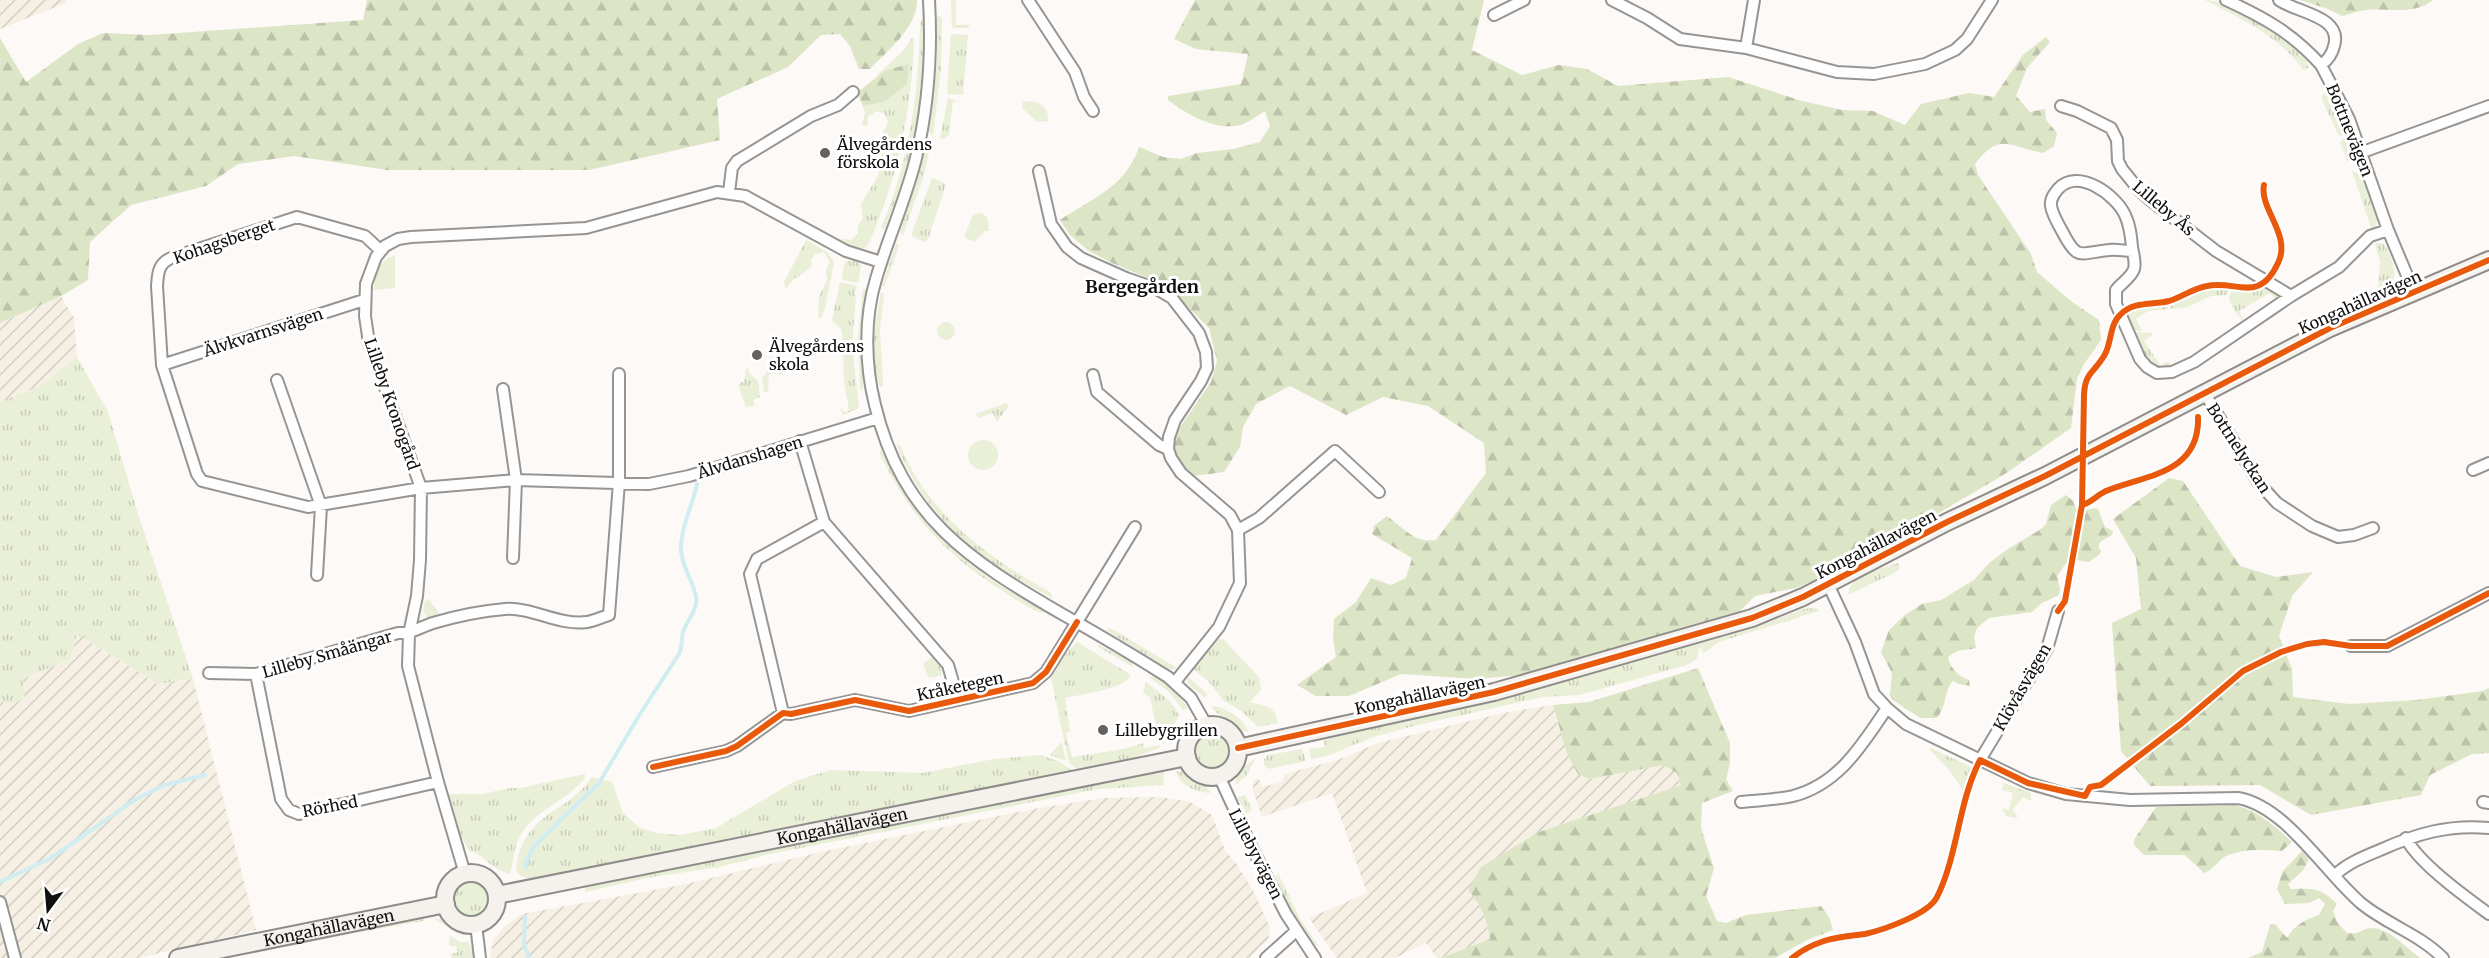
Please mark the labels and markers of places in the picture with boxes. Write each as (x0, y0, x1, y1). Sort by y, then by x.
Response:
place label: Älvegårdens förskola (836, 134, 932, 172)
marker: Älvegårdens förskola (818, 146, 832, 160)
place label: Älvegårdens skola (768, 336, 864, 374)
marker: Älvegårdens skola (750, 348, 764, 362)
place label: Lillebygrillen (1115, 720, 1218, 740)
marker: Lillebygrillen (1096, 723, 1110, 737)

